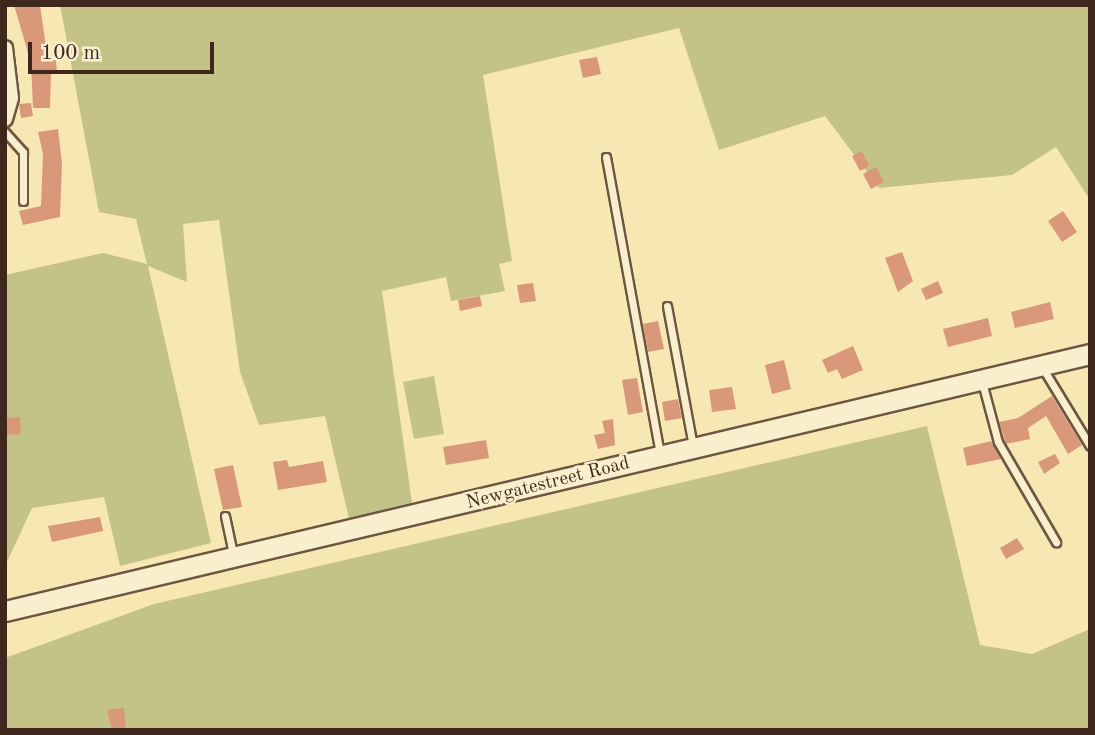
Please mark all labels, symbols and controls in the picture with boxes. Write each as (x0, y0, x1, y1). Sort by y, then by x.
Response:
scale bar (32, 28, 217, 72)
text: 100 m (41, 43, 100, 64)
street label: Newgatestreet Road (464, 453, 632, 515)

